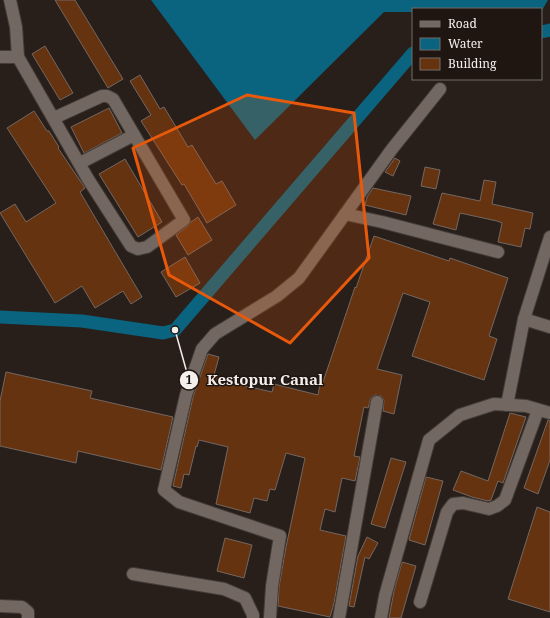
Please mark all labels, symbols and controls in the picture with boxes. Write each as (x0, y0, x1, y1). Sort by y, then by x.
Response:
legend (412, 8, 542, 80)
text: Road (448, 15, 478, 32)
text: Water (448, 35, 483, 52)
text: Building (448, 55, 497, 72)
callout: Kestopur Canal (179, 367, 331, 394)
text: Kestopur Canal (207, 369, 324, 389)
text: 1 (186, 371, 193, 388)

